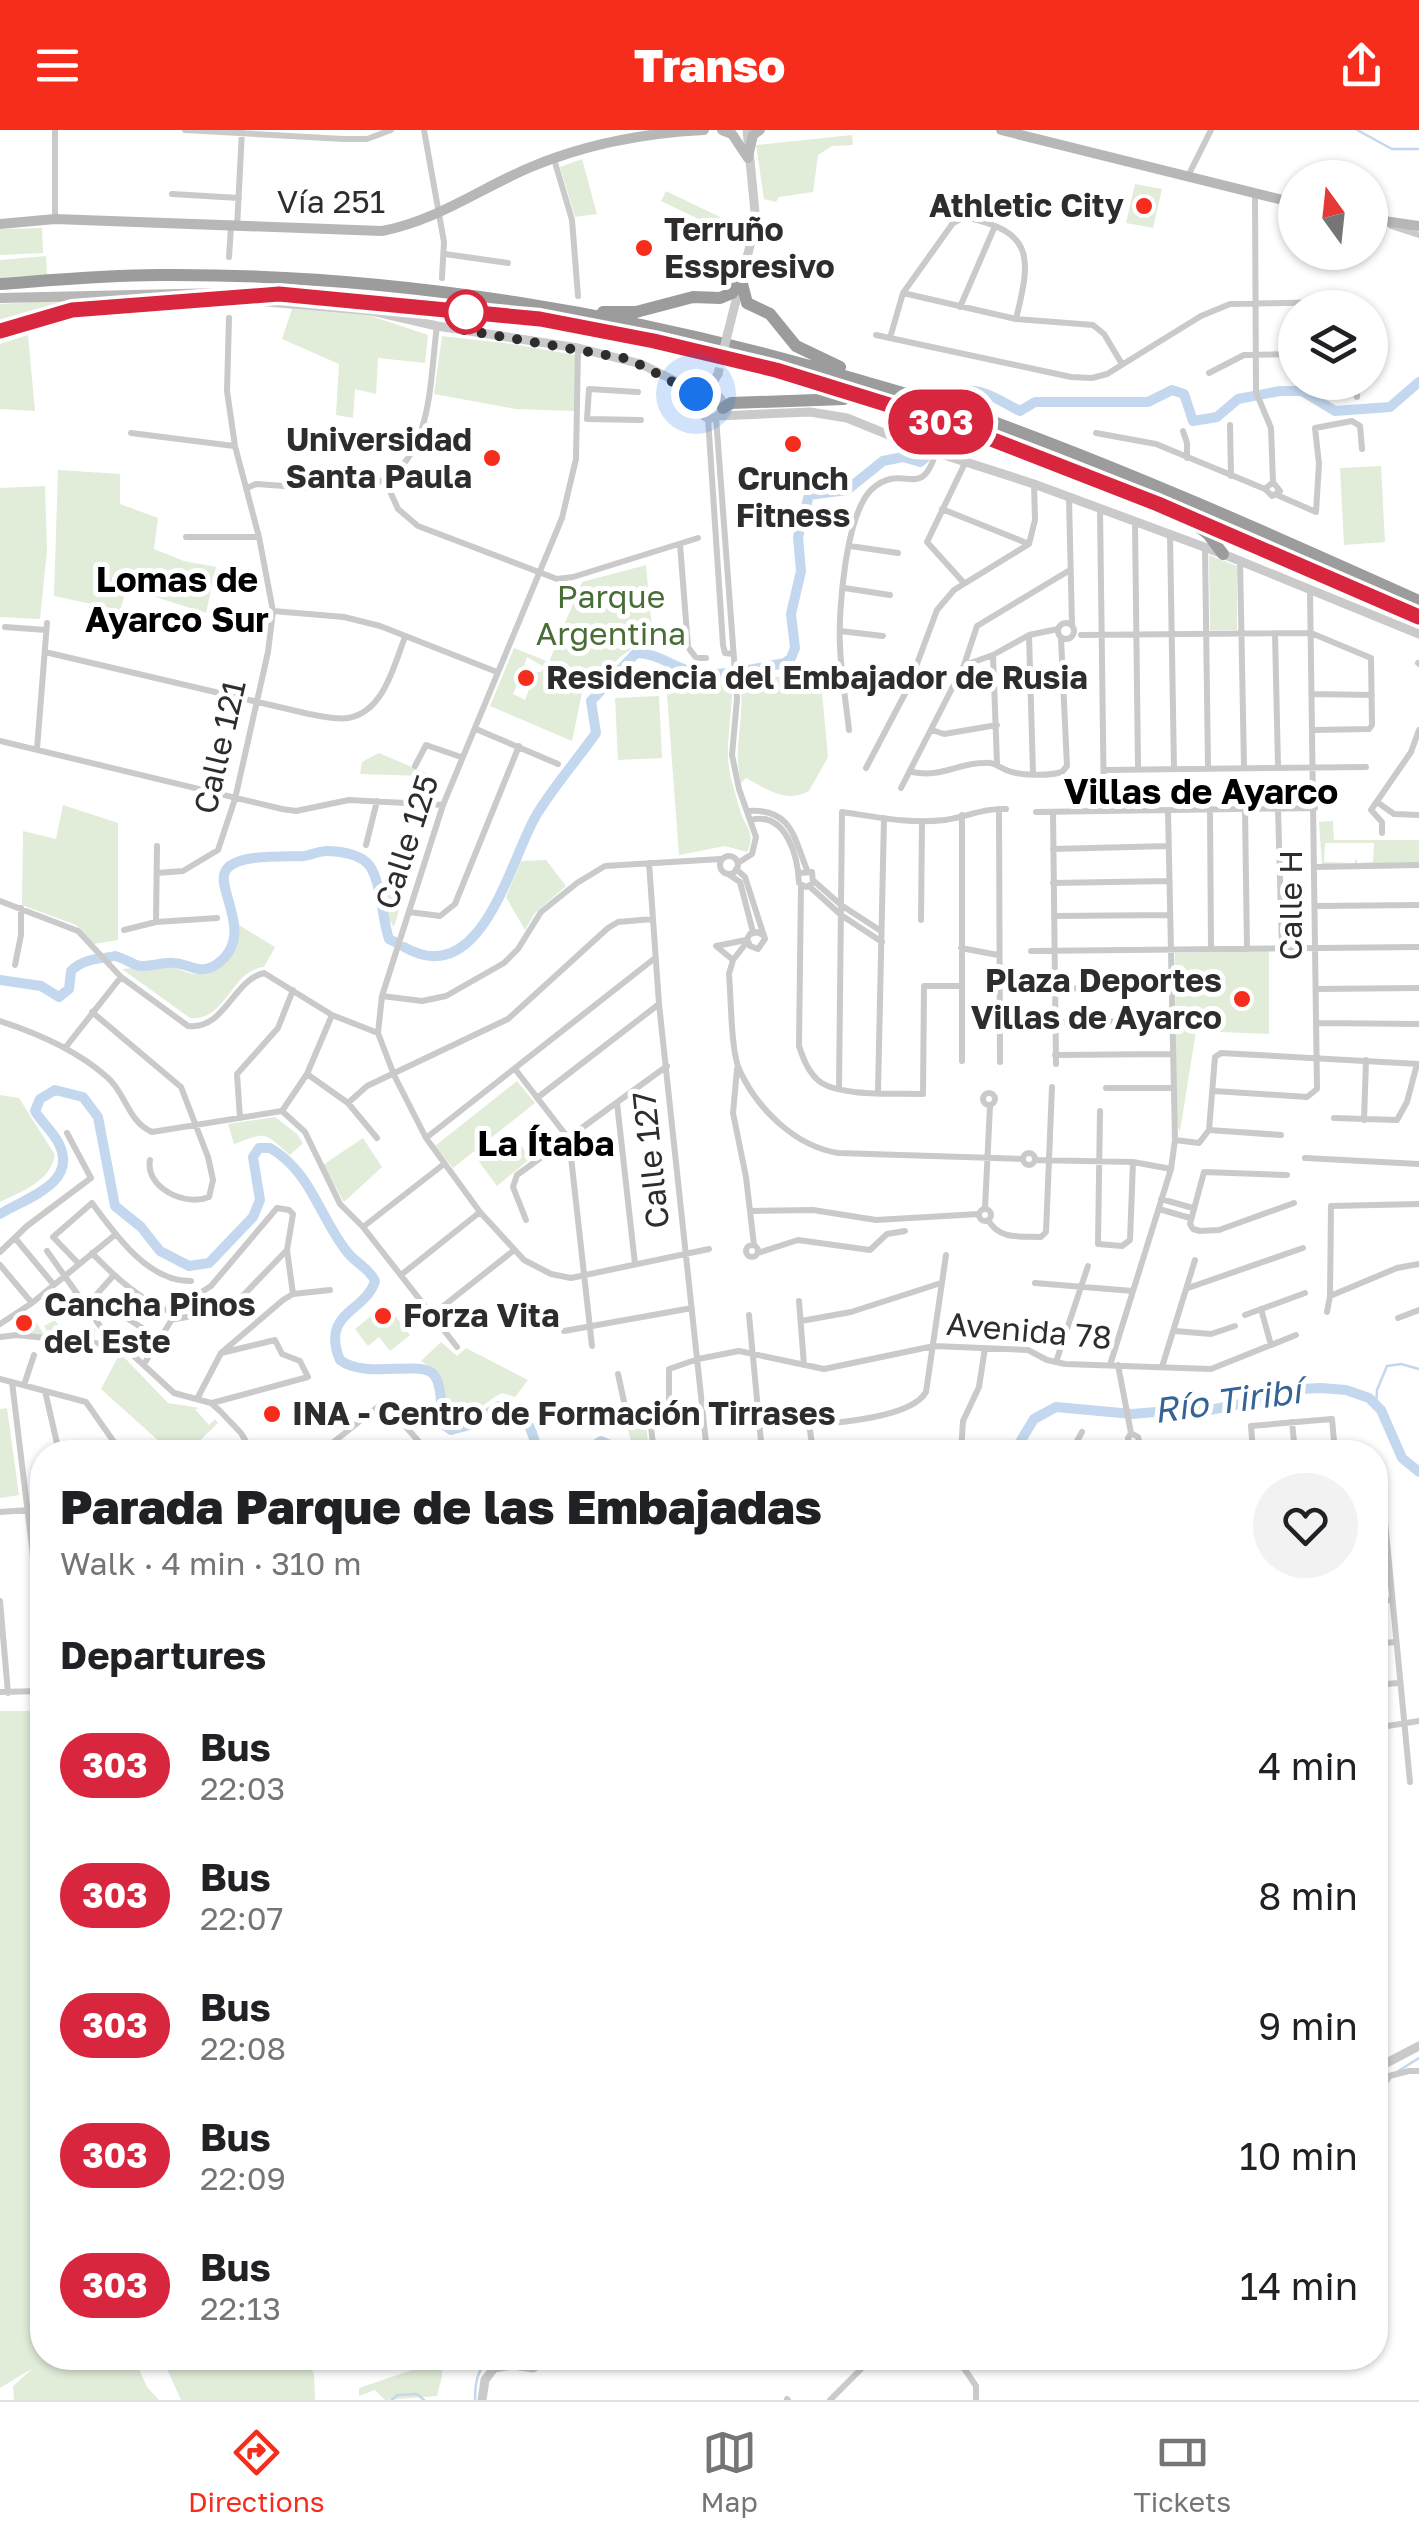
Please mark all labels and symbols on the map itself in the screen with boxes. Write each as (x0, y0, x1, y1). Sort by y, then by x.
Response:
north arrow (1278, 160, 1388, 270)
street label: Vía 251 (277, 182, 385, 220)
place label: Athletic City (929, 186, 1124, 224)
marker: Athletic City (1133, 195, 1155, 217)
place label: Terruño Esspresivo (664, 210, 835, 285)
marker: Terruño Esspresivo (633, 237, 655, 259)
unlabelled marker (445, 291, 487, 333)
your location (671, 369, 721, 419)
line badge: 303 (884, 390, 998, 454)
place label: Universidad Santa Paula (285, 420, 472, 495)
marker: Crunch Fitness (782, 433, 804, 455)
marker: Universidad Santa Paula (481, 447, 503, 469)
place label: Crunch Fitness (736, 459, 850, 534)
district label: Lomas de Ayarco Sur (85, 558, 269, 640)
park label: Parque Argentina (536, 577, 686, 652)
place label: Residencia del Embajador de Rusia (546, 658, 1088, 696)
marker: Residencia del Embajador de Rusia (515, 667, 537, 689)
street label: Calle 121 (185, 676, 253, 817)
street label: Calle 125 (366, 770, 446, 914)
district label: Villas de Ayarco (1064, 770, 1338, 812)
street label: Calle H (1271, 850, 1309, 960)
place label: Plaza Deportes Villas de Ayarco (971, 961, 1222, 1036)
marker: Plaza Deportes Villas de Ayarco (1231, 988, 1253, 1010)
street label: Calle 127 (624, 1090, 676, 1231)
district label: La Ítaba (477, 1122, 615, 1164)
place label: Cancha Pinos del Este (44, 1285, 256, 1360)
place label: Forza Vita (403, 1296, 559, 1334)
street label: Avenida 78 (945, 1304, 1113, 1356)
marker: Forza Vita (372, 1305, 394, 1327)
marker: Cancha Pinos del Este (13, 1312, 35, 1334)
water label: Río Tiribí (1151, 1368, 1312, 1431)
place label: INA - Centro de Formación Tirrases (292, 1394, 836, 1432)
marker: INA - Centro de Formación Tirrases (261, 1403, 283, 1425)

